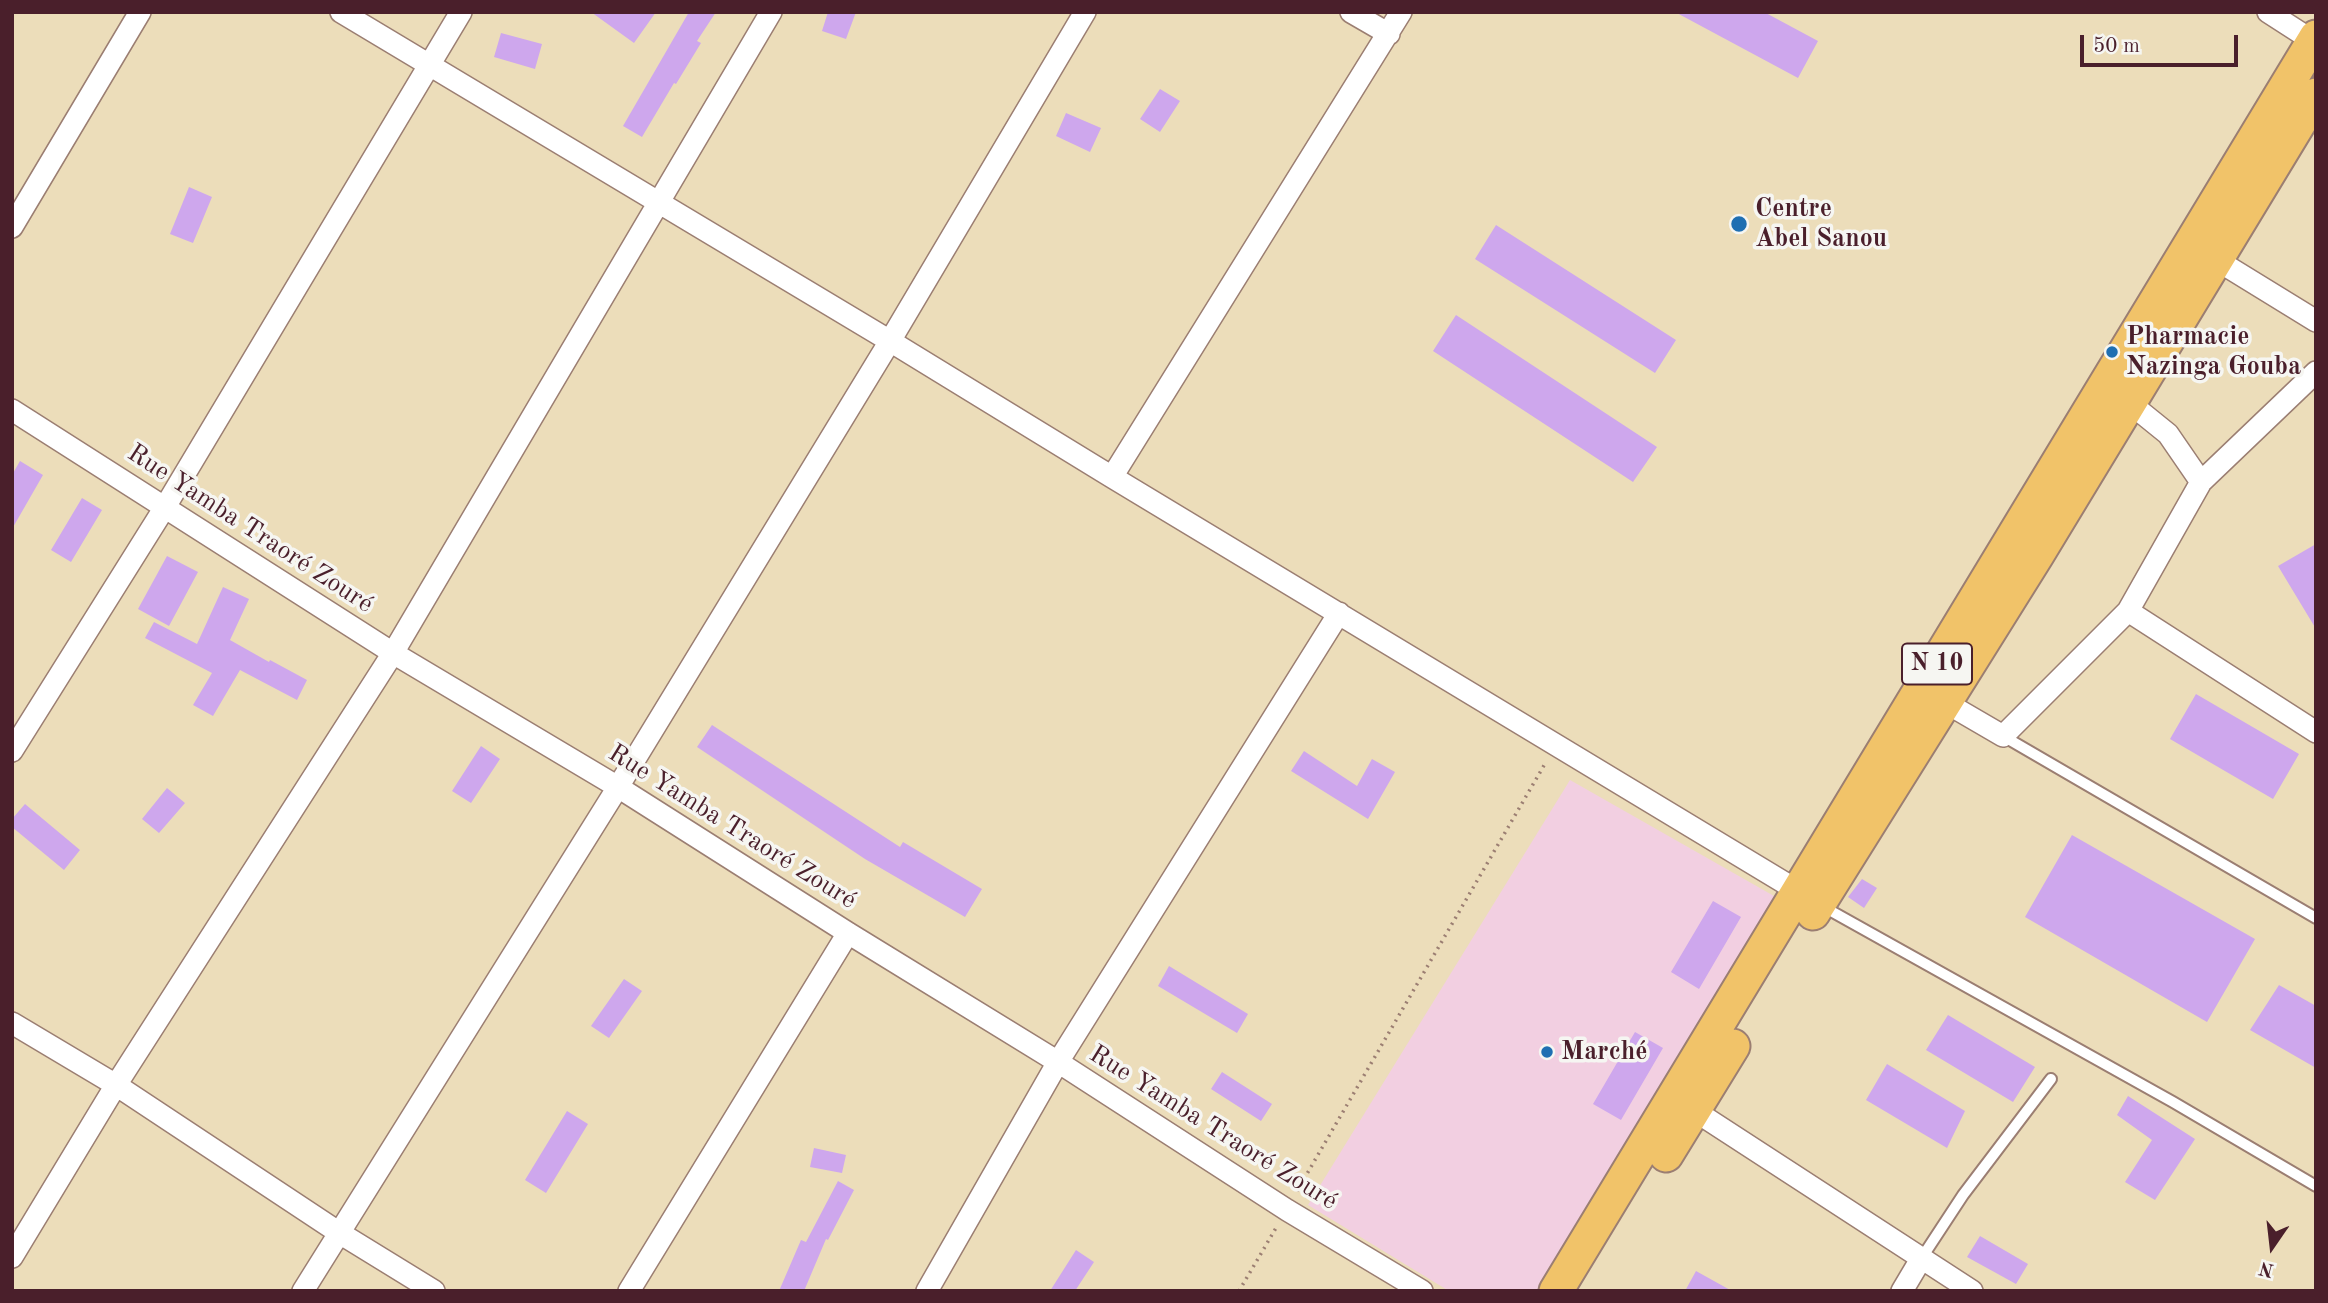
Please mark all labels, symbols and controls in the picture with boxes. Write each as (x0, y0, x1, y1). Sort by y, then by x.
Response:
scale bar (2083, 21, 2240, 65)
text: 50 m (2093, 36, 2140, 57)
place label: Centre Abel Sanou (1755, 193, 1887, 255)
marker: Centre Abel Sanou (1729, 214, 1749, 234)
place label: Pharmacie Nazinga Gouba (2126, 321, 2301, 382)
marker: Pharmacie Nazinga Gouba (2104, 344, 2120, 360)
street label: Rue Yamba Traoré Zouré (121, 438, 379, 620)
road number: N 10 (1902, 644, 1972, 684)
street label: Rue Yamba Traoré Zouré (602, 738, 862, 916)
place label: Marché (1561, 1036, 1648, 1068)
street label: Rue Yamba Traoré Zouré (1083, 1039, 1343, 1217)
marker: Marché (1539, 1044, 1555, 1060)
north arrow (2237, 1212, 2307, 1282)
text: N (2257, 1257, 2276, 1279)

